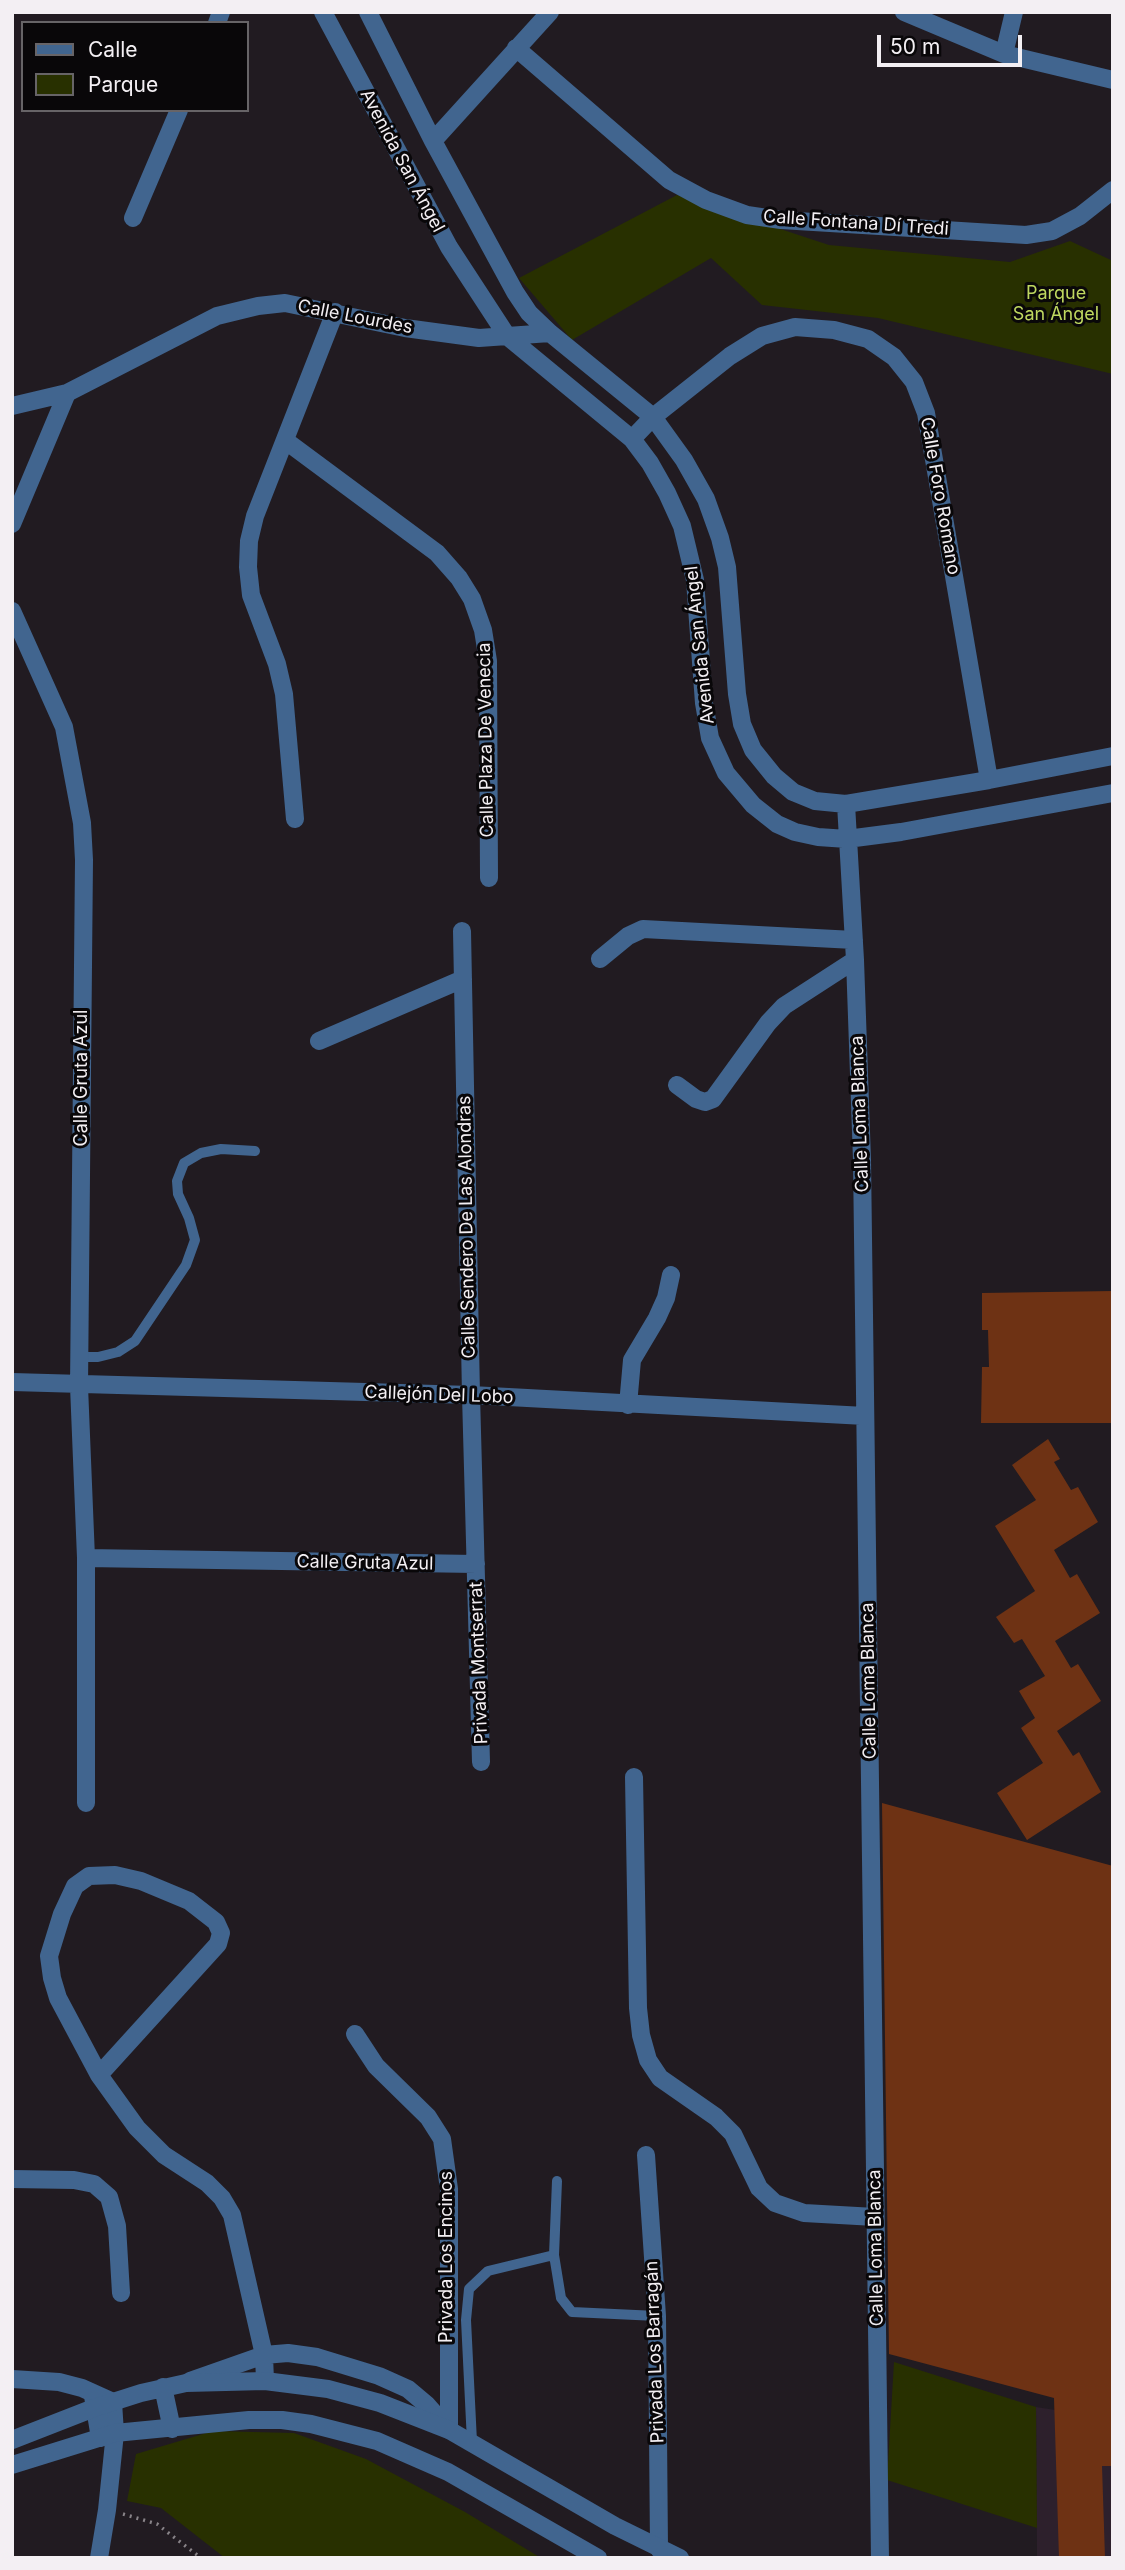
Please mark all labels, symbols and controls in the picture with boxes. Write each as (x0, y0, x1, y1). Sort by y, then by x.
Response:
legend (21, 21, 248, 112)
scale bar (880, 21, 1025, 65)
text: 50 m (890, 34, 940, 59)
text: Calle (88, 37, 138, 62)
text: Parque (88, 72, 158, 97)
street label: Avenida San Ángel (355, 86, 449, 236)
street label: Calle Fontana Dí Tredi (762, 206, 950, 240)
park label: Parque San Ángel (1013, 283, 1099, 326)
street label: Calle Lourdes (296, 295, 414, 339)
street label: Calle Foro Romano (915, 415, 965, 577)
street label: Avenida San Ángel (681, 565, 719, 725)
street label: Calle Plaza De Venecia (473, 642, 499, 838)
street label: Calle Gruta Azul (71, 1010, 93, 1146)
street label: Calle Loma Blanca (846, 1035, 874, 1193)
street label: Calle Sendero De Las Alondras (454, 1095, 480, 1359)
street label: Callejón Del Lobo (364, 1382, 514, 1408)
street label: Calle Gruta Azul (296, 1551, 434, 1575)
street label: Privada Montserrat (465, 1581, 493, 1745)
street label: Calle Loma Blanca (857, 1602, 881, 1760)
street label: Calle Loma Blanca (864, 2169, 888, 2327)
street label: Privada Los Encinos (436, 2171, 458, 2343)
street label: Privada Los Barragán (641, 2260, 669, 2444)

